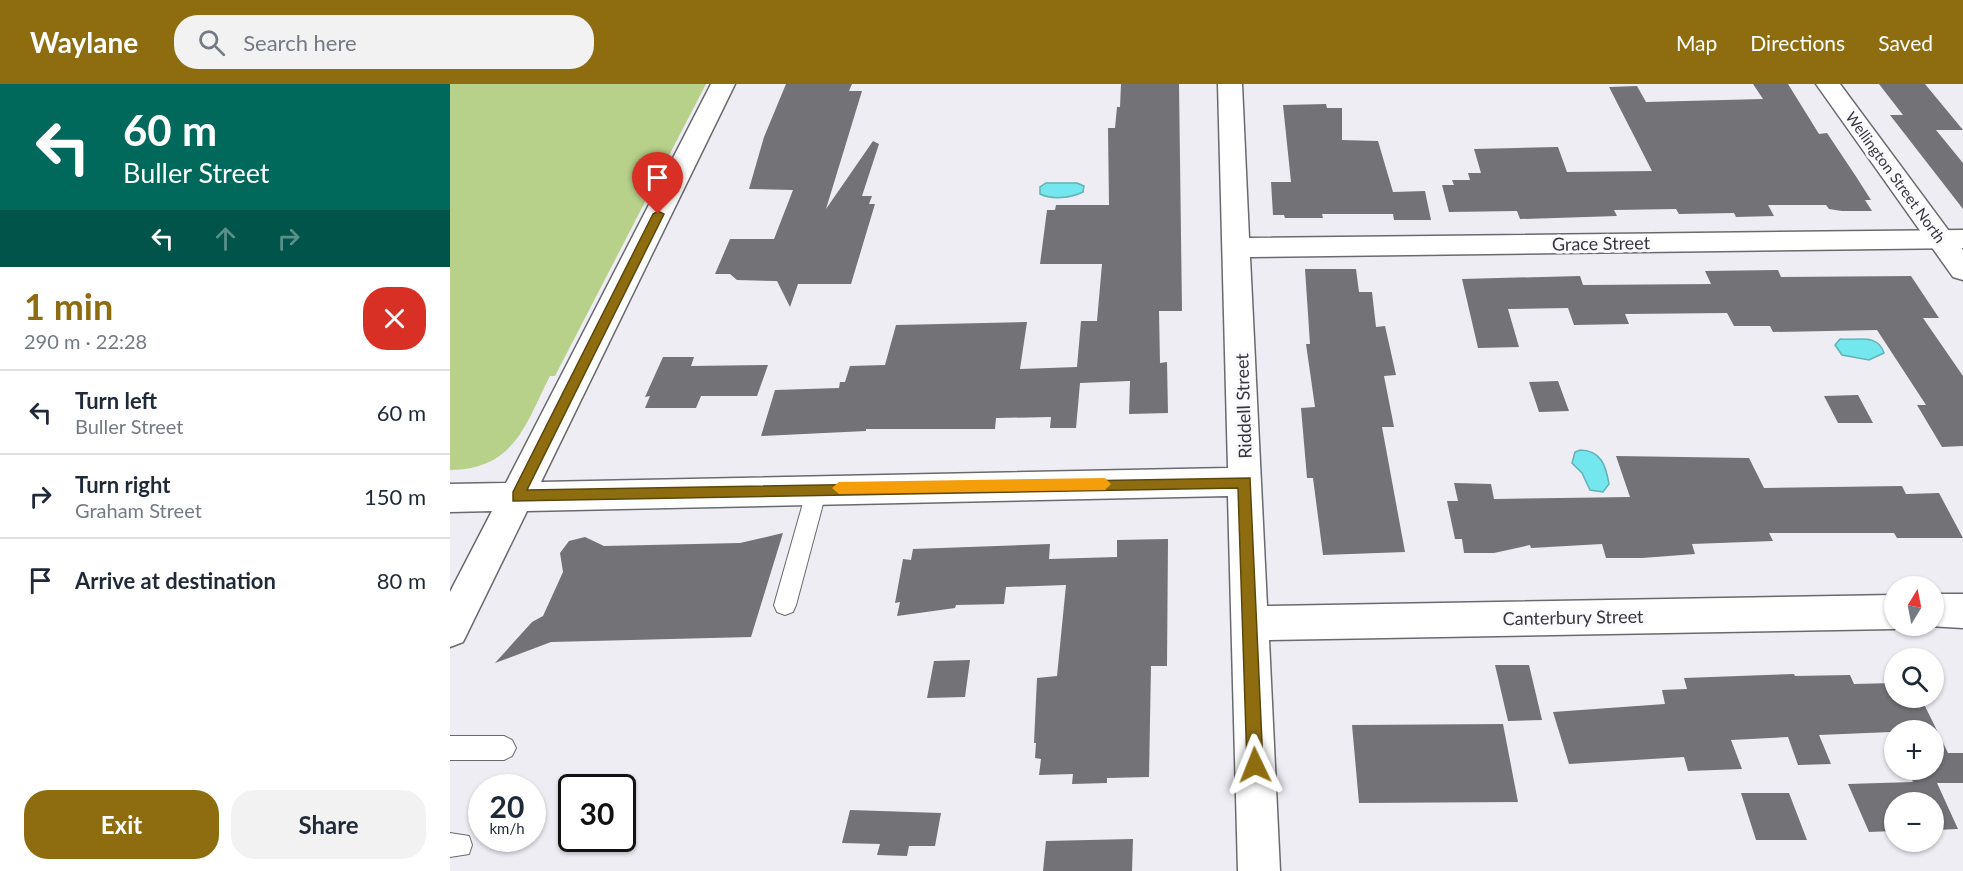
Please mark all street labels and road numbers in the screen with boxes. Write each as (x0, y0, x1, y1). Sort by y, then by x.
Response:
street label: Wellington Street North (1842, 108, 1950, 246)
street label: Grace Street (1552, 231, 1651, 255)
street label: Riddell Street (1230, 352, 1256, 459)
street label: Canterbury Street (1502, 605, 1644, 629)

